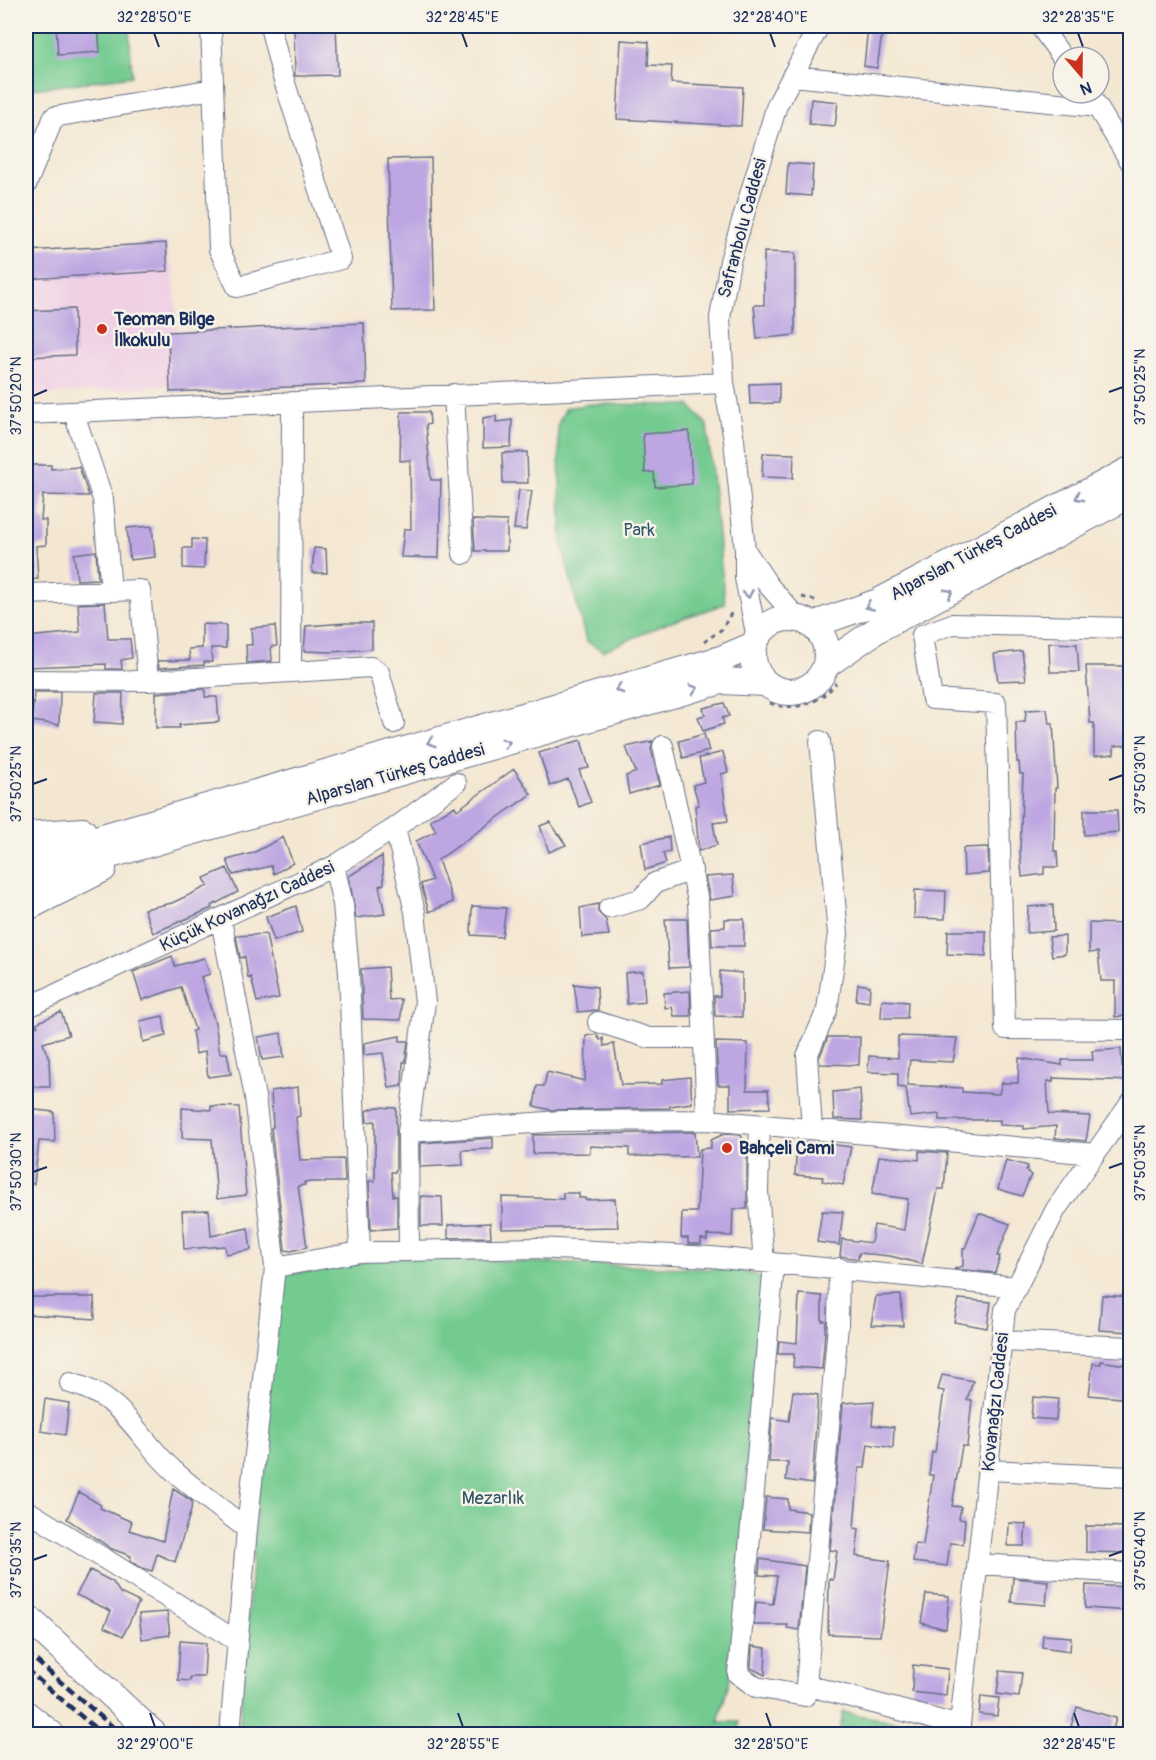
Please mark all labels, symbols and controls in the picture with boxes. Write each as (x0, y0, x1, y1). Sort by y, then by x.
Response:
text: 32°28'50"E (117, 8, 191, 27)
text: 32°28'45"E (426, 8, 499, 27)
text: 32°28'40"E (732, 8, 808, 27)
text: 32°28'35"E (1042, 8, 1115, 27)
north arrow (1051, 45, 1111, 105)
text: N (1077, 77, 1094, 99)
street label: Safranbolu Caddesi (713, 156, 772, 301)
place label: Teoman Bilge İlkokulu (113, 308, 216, 352)
marker: Teoman Bilge İlkokulu (95, 322, 109, 336)
text: 37°50'25"N (1131, 349, 1150, 425)
text: 37°50'20"N (7, 356, 26, 436)
one-way arrow (1074, 490, 1085, 501)
street label: Alparslan Türkeş Caddesi (886, 499, 1060, 606)
park label: Park (623, 519, 655, 542)
one-way arrow (942, 588, 953, 600)
one-way arrow (741, 590, 753, 599)
one-way arrow (864, 599, 875, 611)
one-way arrow (614, 681, 624, 694)
one-way arrow (688, 684, 699, 696)
one-way arrow (426, 735, 437, 747)
text: 37°50'30"N (1131, 735, 1150, 815)
one-way arrow (501, 737, 511, 750)
street label: Alparslan Türkeş Caddesi (303, 738, 487, 811)
text: 37°50'25"N (7, 746, 26, 822)
street label: Küçük Kovanağzı Caddesi (156, 856, 338, 957)
text: 37°50'35"N (1131, 1125, 1150, 1201)
text: 37°50'30"N (7, 1132, 26, 1212)
place label: Bahçeli Cami (739, 1137, 834, 1160)
marker: Bahçeli Cami (720, 1141, 734, 1155)
street label: Kovanağzı Caddesi (977, 1331, 1014, 1473)
park label: Mezarlık (462, 1487, 525, 1510)
text: 37°50'40"N (1131, 1511, 1150, 1591)
text: 37°50'35"N (7, 1522, 26, 1598)
text: 32°29'00"E (117, 1735, 194, 1754)
text: 32°28'55"E (427, 1735, 499, 1754)
text: 32°28'50"E (734, 1735, 808, 1754)
text: 32°28'45"E (1043, 1735, 1116, 1754)

